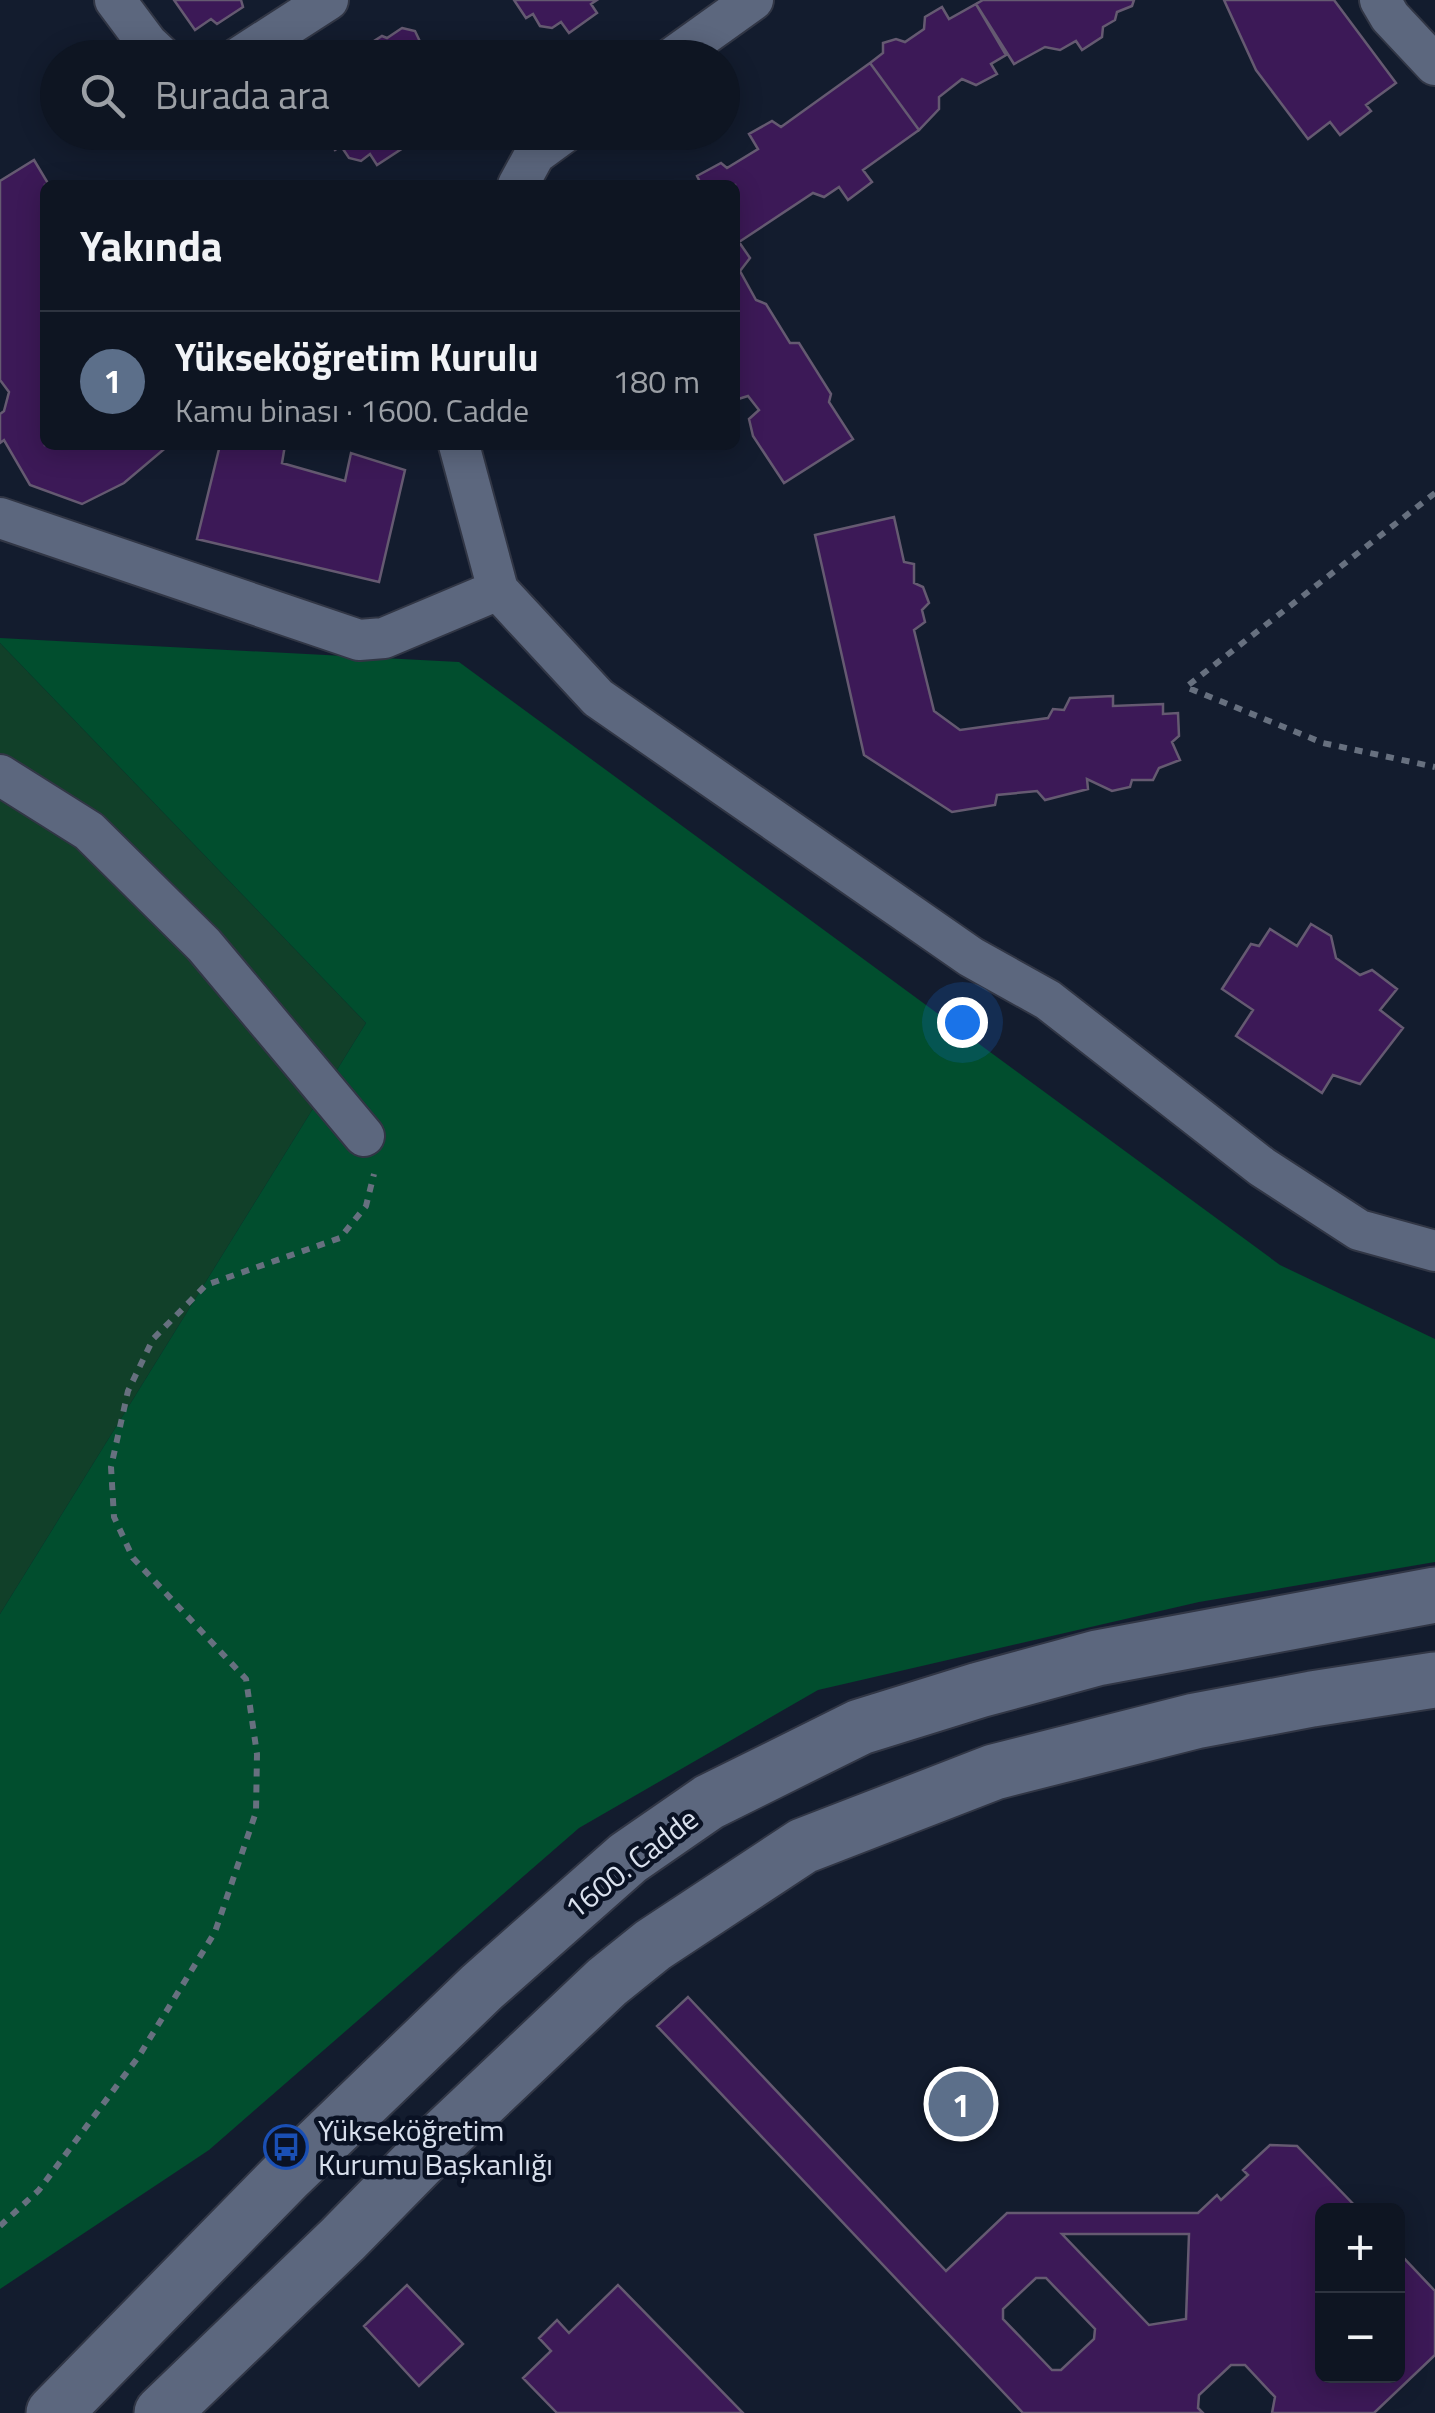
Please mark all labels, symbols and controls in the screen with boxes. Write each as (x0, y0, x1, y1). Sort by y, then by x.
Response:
search box (40, 40, 740, 150)
text: Burada ara (155, 66, 330, 124)
icon: search (75, 68, 130, 123)
text: Yakında (80, 213, 222, 277)
text: Yükseköğretim Kurulu (175, 328, 539, 386)
text: 1 (104, 357, 121, 405)
text: 180 m (612, 357, 700, 405)
text: Kamu binası · 1600. Cadde (175, 386, 529, 434)
your location (937, 997, 988, 1048)
street label: 1600. Cadde (554, 1796, 708, 1930)
pin: 1 (928, 2066, 994, 2142)
place label: Yükseköğretim Kurumu Başkanlığı (318, 2107, 553, 2187)
bus stop icon: Yükseköğretim Kurumu Başkanlığı (263, 2124, 309, 2170)
map controls (1315, 2203, 1405, 2383)
button: + (1315, 2203, 1405, 2293)
button: − (1315, 2293, 1405, 2383)

